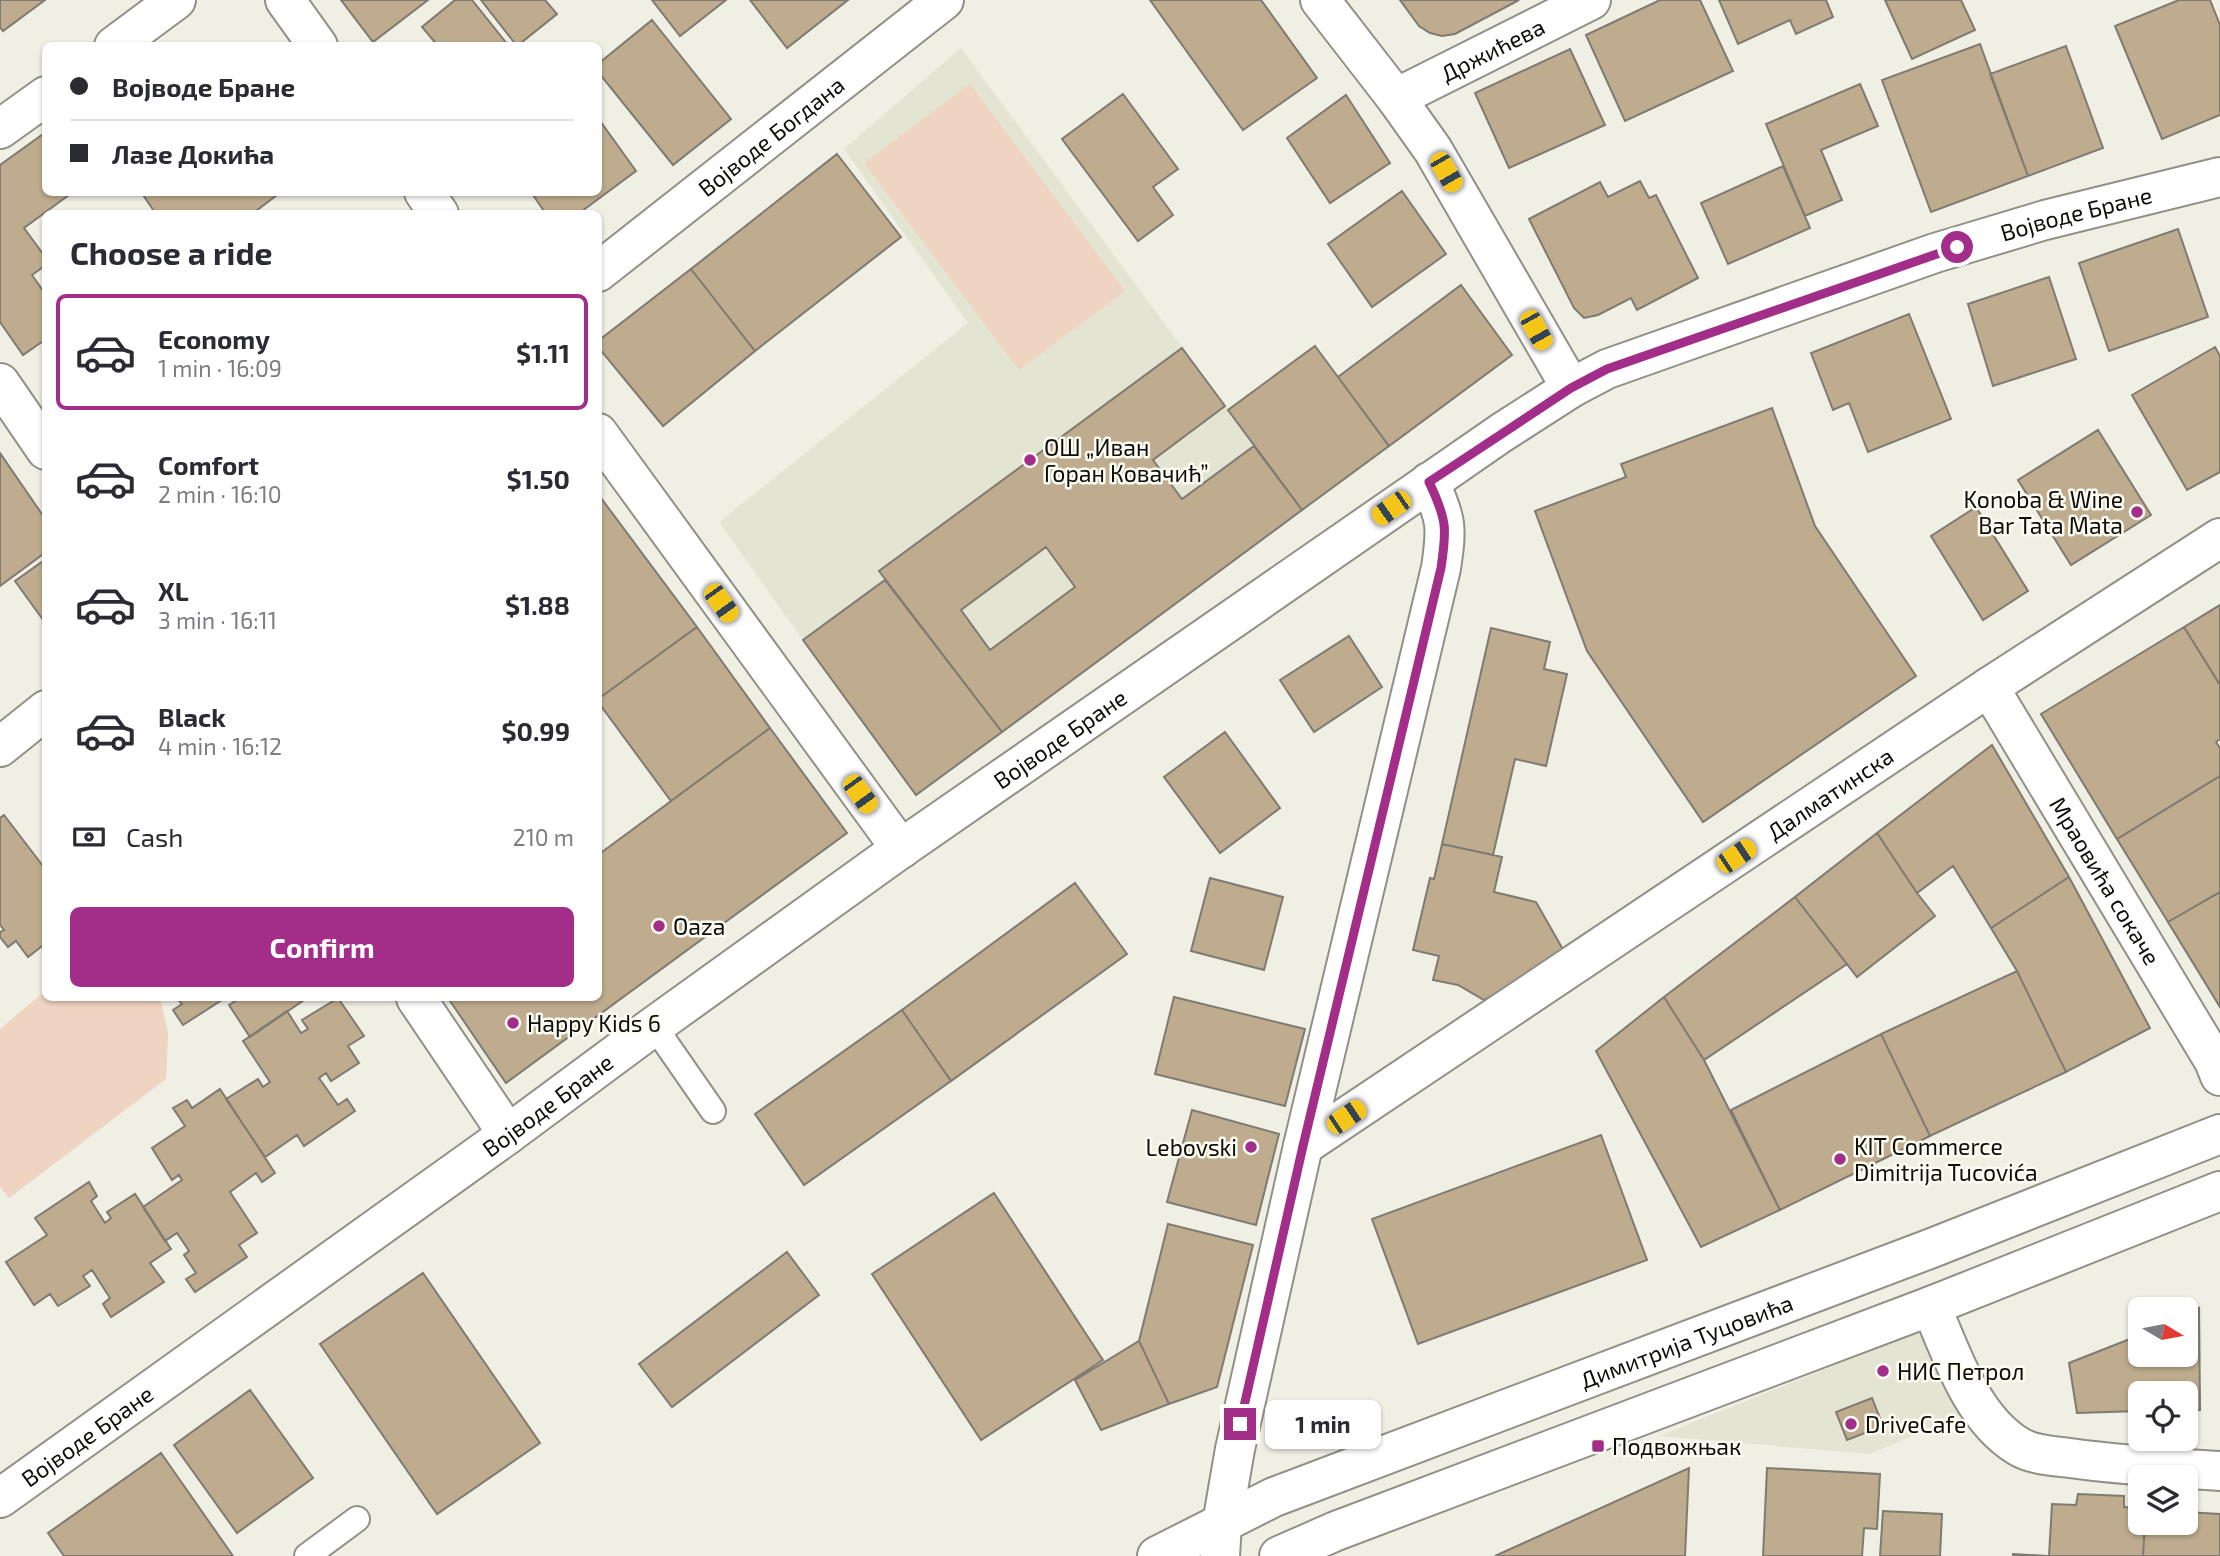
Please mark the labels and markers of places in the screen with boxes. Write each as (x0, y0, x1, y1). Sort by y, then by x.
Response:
place label: ОШ „Иван Горан Ковачић” (1044, 433, 1209, 487)
marker: ОШ „Иван Горан Ковачић” (1022, 452, 1038, 468)
place label: Konoba & Wine Bar Tata Mata (1964, 485, 2123, 539)
marker: Konoba & Wine Bar Tata Mata (2129, 504, 2145, 520)
place label: Oaza (673, 912, 725, 940)
marker: Oaza (651, 918, 667, 934)
place label: Happy Kids 6 (527, 1009, 661, 1037)
marker: Happy Kids 6 (505, 1015, 521, 1031)
place label: KIT Commerce Dimitrija Tucovića (1854, 1132, 2038, 1186)
place label: Lebovski (1146, 1133, 1237, 1161)
marker: Lebovski (1243, 1139, 1259, 1155)
marker: KIT Commerce Dimitrija Tucovića (1832, 1151, 1848, 1167)
place label: НИС Петрол (1897, 1357, 2024, 1385)
marker: НИС Петрол (1875, 1363, 1891, 1379)
place label: DriveCafe (1865, 1410, 1966, 1438)
marker: DriveCafe (1843, 1416, 1859, 1432)
place label: Подвожњак (1612, 1432, 1741, 1460)
marker: Подвожњак (1590, 1438, 1606, 1454)

